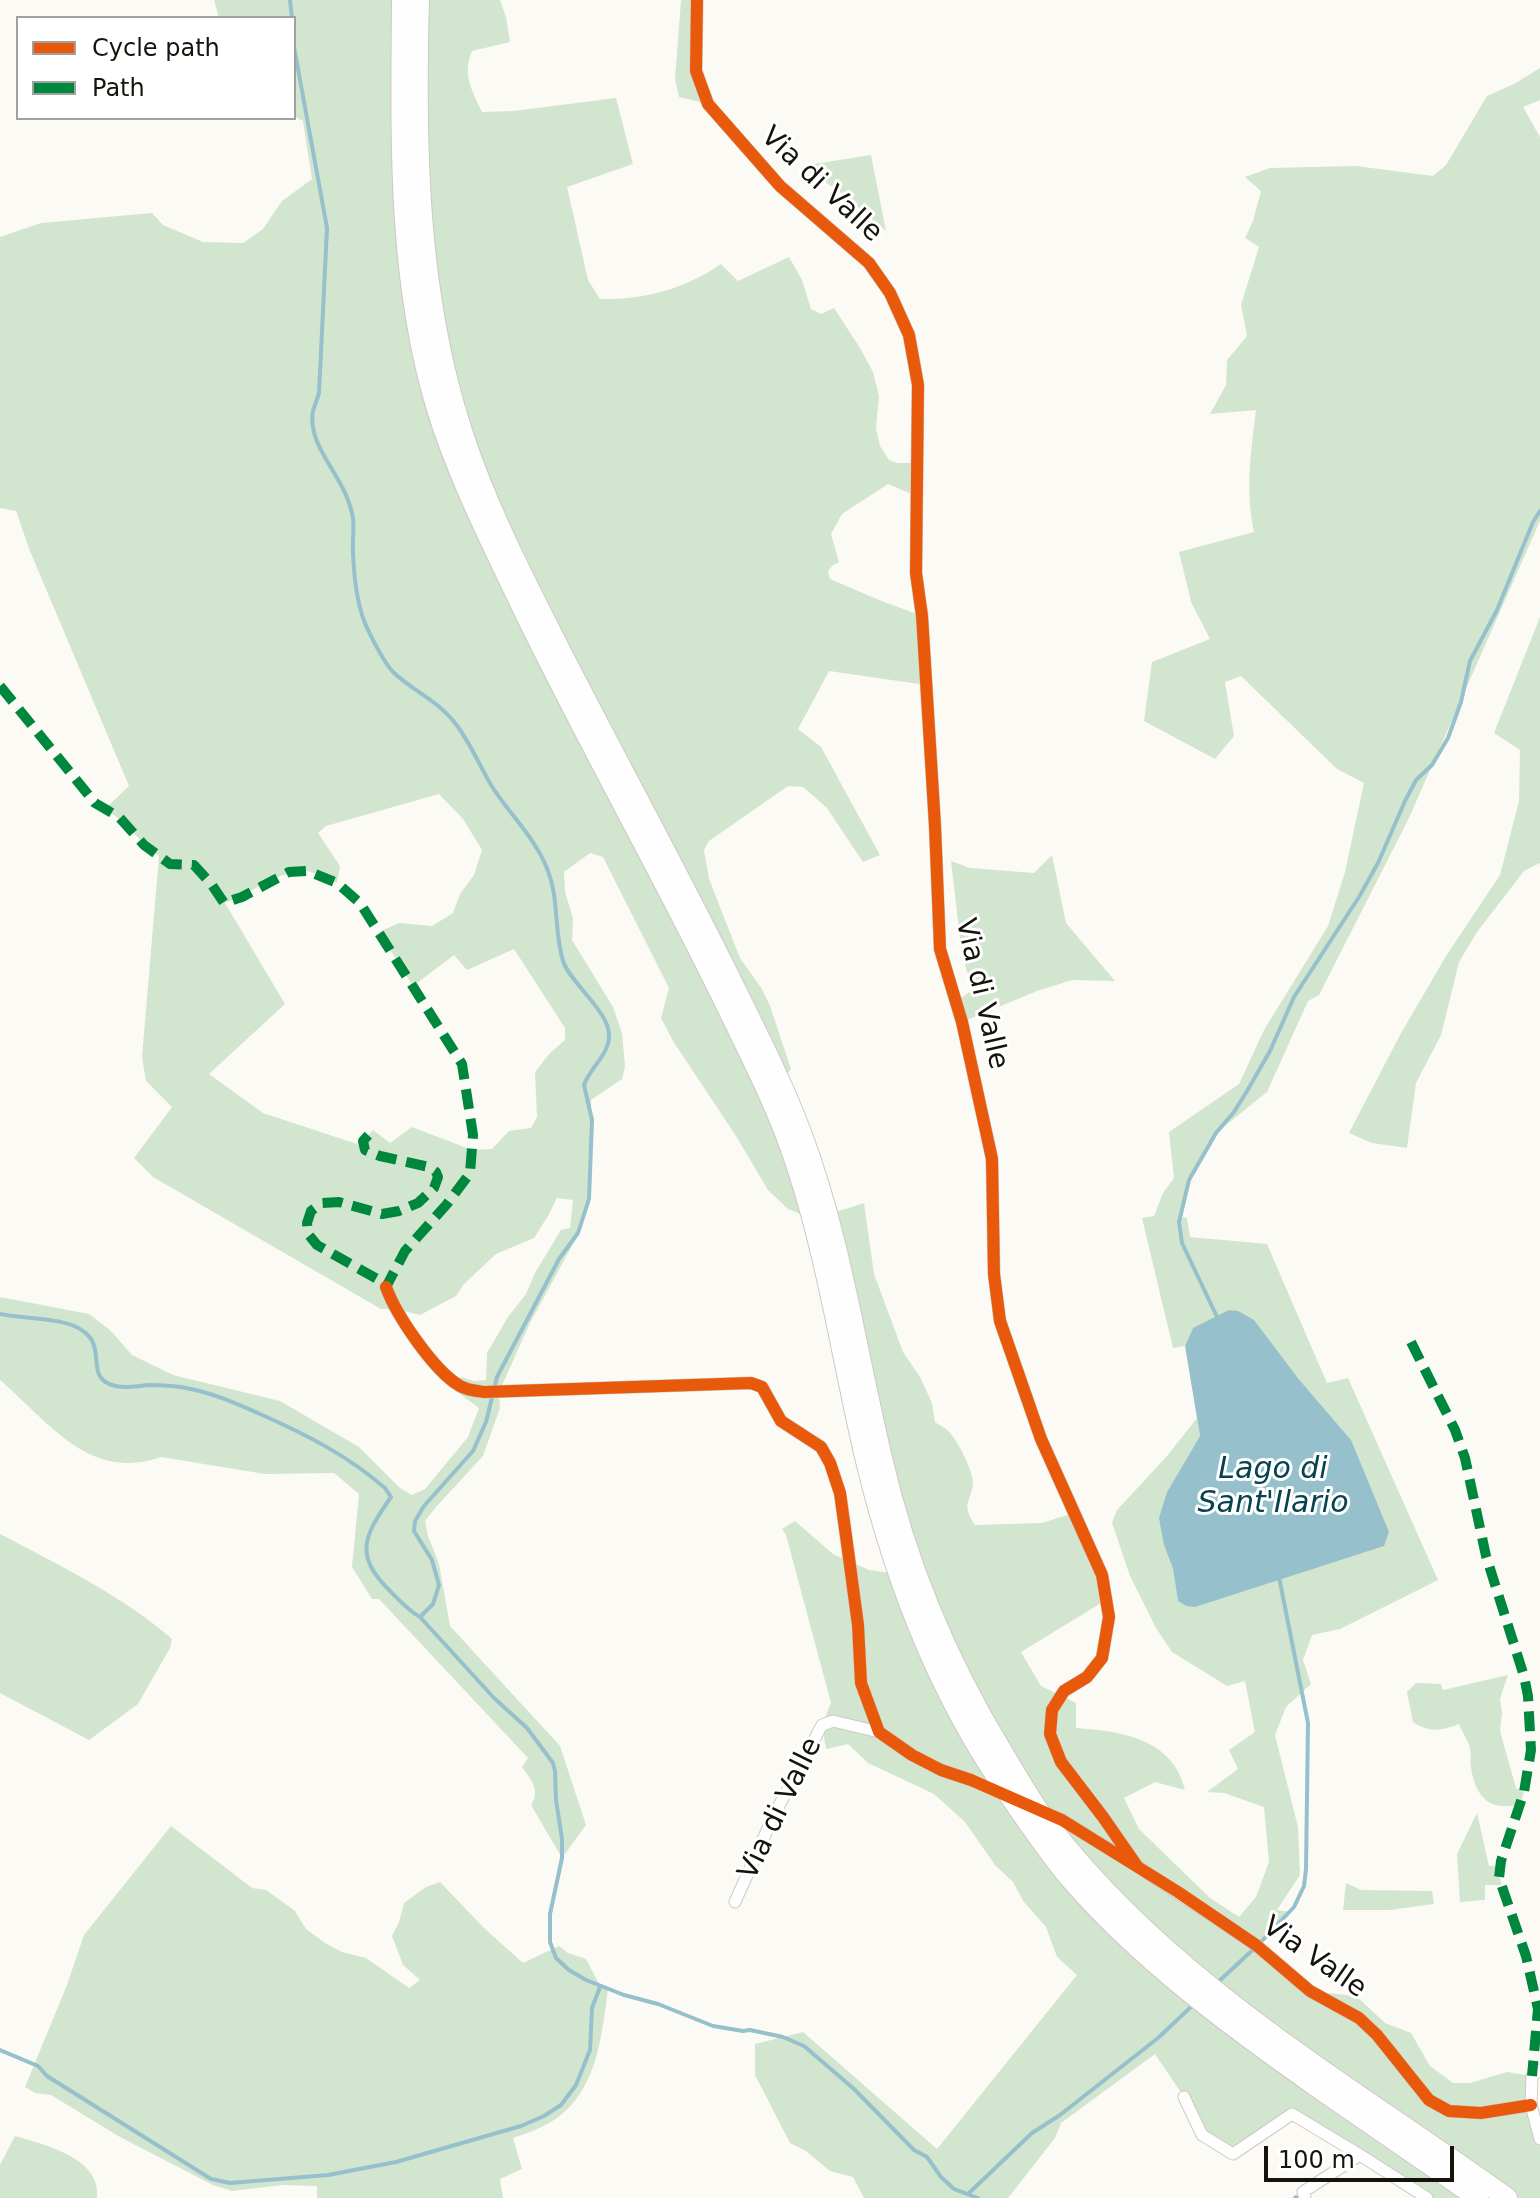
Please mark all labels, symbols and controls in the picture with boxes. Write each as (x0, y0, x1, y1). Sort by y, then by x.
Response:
legend (16, 16, 296, 120)
text: Cycle path (92, 34, 220, 62)
text: Path (92, 74, 145, 102)
street label: Via di Valle (753, 120, 889, 250)
street label: Via di Valle (947, 915, 1015, 1073)
water label: Lago di Sant'Ilario (1197, 1452, 1349, 1522)
street label: Via di Valle (732, 1733, 830, 1885)
street label: Via Valle (1256, 1910, 1372, 2006)
scale bar (1268, 2130, 1458, 2180)
text: 100 m (1278, 2146, 1355, 2174)

